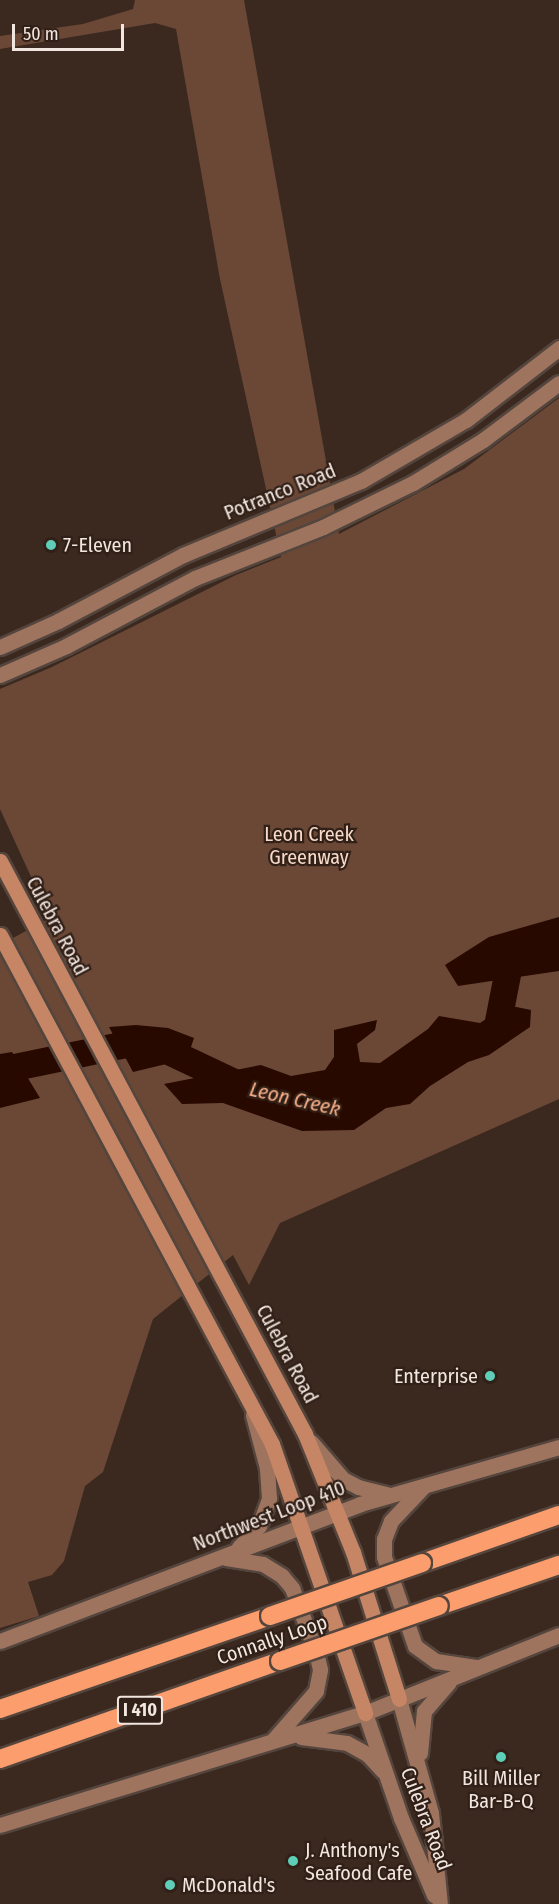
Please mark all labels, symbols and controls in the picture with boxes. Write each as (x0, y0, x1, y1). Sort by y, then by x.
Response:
scale bar (15, 12, 128, 50)
text: 50 m (23, 23, 59, 45)
street label: Potranco Road (221, 459, 339, 525)
place label: 7-Eleven (63, 533, 132, 557)
marker: 7-Eleven (44, 538, 58, 552)
park label: Leon Creek Greenway (264, 822, 354, 869)
street label: Culebra Road (21, 873, 93, 979)
water label: Leon Creek (247, 1076, 343, 1122)
street label: Culebra Road (251, 1301, 323, 1407)
place label: Enterprise (394, 1364, 478, 1388)
marker: Enterprise (483, 1369, 497, 1383)
street label: Northwest Loop 410 (189, 1476, 349, 1556)
street label: Connally Loop (214, 1610, 330, 1670)
road number: I 410 (116, 1695, 164, 1725)
marker: Bill Miller Bar-B-Q (494, 1750, 508, 1764)
street label: Culebra Road (395, 1764, 457, 1874)
place label: Bill Miller Bar-B-Q (462, 1766, 540, 1813)
place label: J. Anthony's Seafood Cafe (305, 1838, 412, 1885)
marker: J. Anthony's Seafood Cafe (286, 1854, 300, 1868)
place label: McDonald's (182, 1873, 275, 1897)
marker: McDonald's (163, 1878, 177, 1892)

